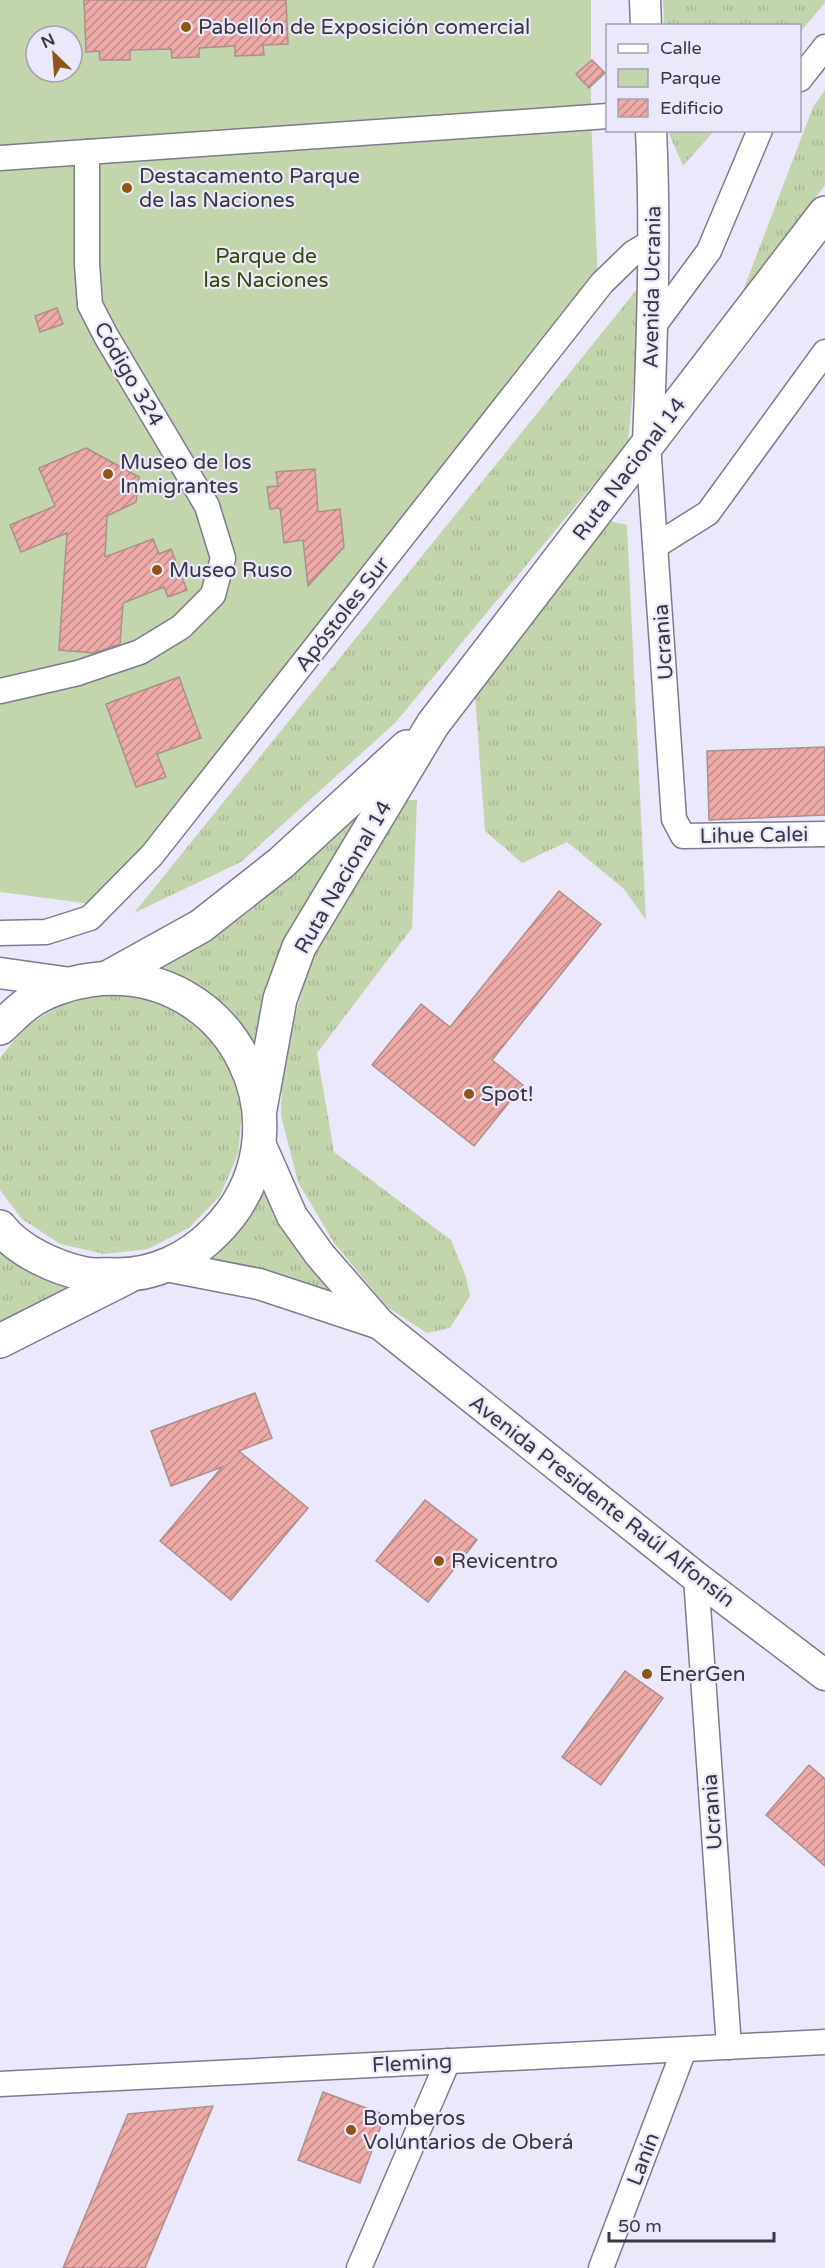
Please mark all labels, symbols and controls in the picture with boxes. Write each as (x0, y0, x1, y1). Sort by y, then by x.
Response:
place label: Pabellón de Exposición comercial (198, 15, 530, 40)
marker: Pabellón de Exposición comercial (179, 20, 193, 34)
north arrow (24, 24, 84, 84)
legend (606, 24, 801, 132)
text: N (38, 30, 58, 53)
text: Calle (660, 37, 702, 59)
text: Parque (660, 67, 721, 89)
text: Edificio (660, 97, 724, 119)
place label: Destacamento Parque de las Naciones (139, 164, 360, 213)
marker: Destacamento Parque de las Naciones (120, 181, 134, 195)
street label: Avenida Ucrania (639, 205, 666, 369)
park label: Parque de las Naciones (203, 244, 329, 293)
street label: Código 324 (89, 318, 169, 431)
street label: Ruta Nacional 14 (567, 393, 691, 546)
place label: Museo de los Inmigrantes (120, 450, 252, 499)
marker: Museo de los Inmigrantes (101, 467, 115, 481)
street label: Apóstoles Sur (290, 552, 395, 677)
place label: Museo Ruso (169, 558, 293, 583)
marker: Museo Ruso (150, 563, 164, 577)
street label: Ucrania (648, 603, 679, 681)
street label: Ruta Nacional 14 (289, 796, 397, 958)
street label: Lihue Calei (699, 822, 809, 849)
place label: Spot! (481, 1082, 534, 1107)
marker: Spot! (462, 1087, 476, 1101)
street label: Avenida Presidente Raúl Alfonsín (464, 1390, 739, 1613)
place label: Revicentro (451, 1549, 558, 1574)
marker: Revicentro (432, 1554, 446, 1568)
place label: EnerGen (659, 1662, 746, 1687)
marker: EnerGen (640, 1667, 654, 1681)
street label: Ucrania (697, 1773, 728, 1851)
street label: Fleming (371, 2049, 453, 2078)
place label: Bomberos Voluntarios de Oberá (363, 2106, 574, 2155)
marker: Bomberos Voluntarios de Oberá (344, 2123, 358, 2137)
street label: Lanín (622, 2129, 665, 2189)
scale bar (609, 2205, 774, 2243)
text: 50 m (618, 2215, 662, 2237)

